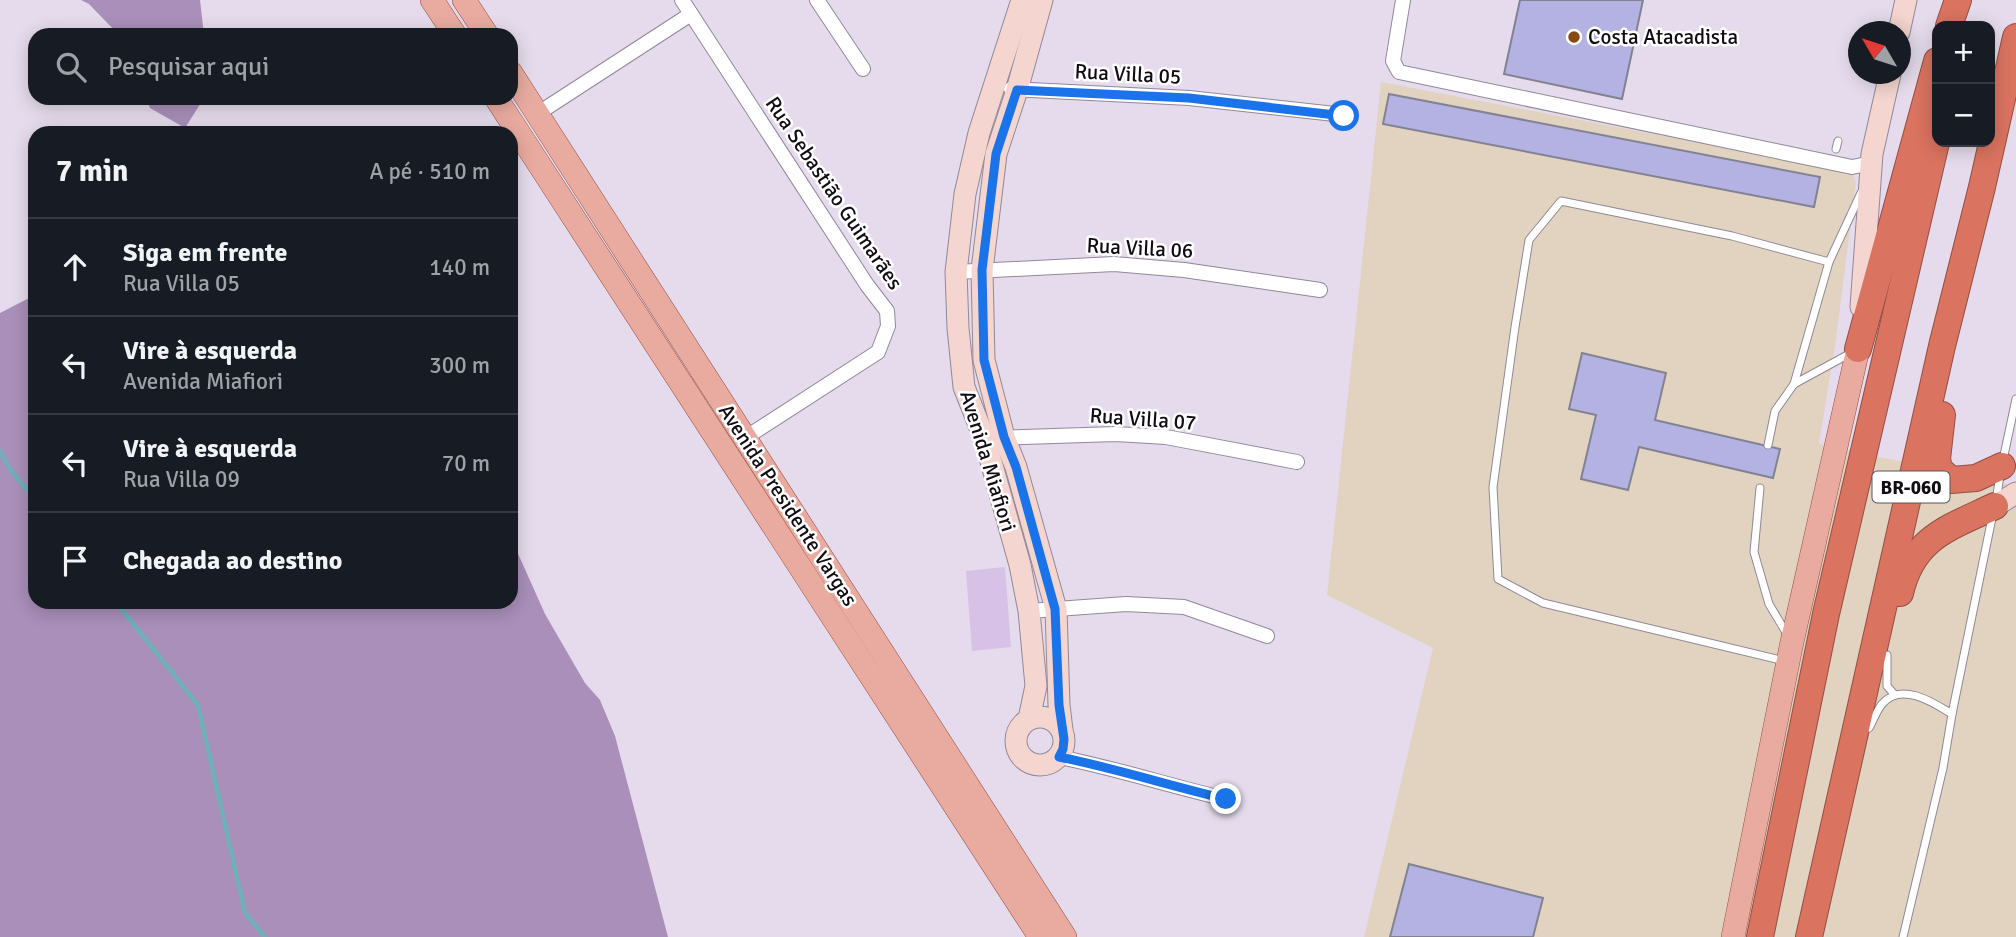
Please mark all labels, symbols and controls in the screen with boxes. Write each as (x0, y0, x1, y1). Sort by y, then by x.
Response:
north arrow (1848, 21, 1911, 84)
map controls (1932, 21, 1995, 147)
button: + (1932, 21, 1995, 84)
place label: Costa Atacadista (1588, 24, 1738, 50)
search box (28, 28, 518, 105)
marker: Costa Atacadista (1566, 29, 1582, 45)
icon: search (52, 48, 90, 86)
text: Pesquisar aqui (108, 51, 269, 83)
street label: Rua Villa 05 (1074, 58, 1182, 90)
button: − (1932, 84, 1995, 147)
street label: Rua Sebastião Guimarães (760, 92, 908, 294)
route start (1328, 100, 1359, 131)
text: 7 min (56, 153, 128, 190)
text: A pé · 510 m (369, 157, 490, 186)
street label: Rua Villa 06 (1086, 232, 1194, 264)
text: Siga em frente (123, 237, 287, 269)
icon: ahead (56, 248, 94, 286)
text: 140 m (429, 253, 490, 282)
text: Rua Villa 05 (123, 269, 240, 298)
text: Vire à esquerda (123, 335, 297, 367)
icon: left (56, 346, 94, 384)
text: 300 m (429, 351, 490, 380)
text: Avenida Miafiori (123, 367, 283, 396)
street label: Avenida Miafiori (954, 387, 1022, 535)
street label: Avenida Presidente Vargas (713, 399, 863, 611)
street label: Rua Villa 07 (1089, 402, 1197, 436)
text: Vire à esquerda (123, 433, 297, 465)
icon: left (56, 444, 94, 482)
text: 70 m (442, 449, 490, 478)
text: Rua Villa 09 (123, 465, 240, 494)
road number: BR-060 (1872, 472, 1950, 502)
icon: arrive (56, 542, 94, 580)
text: Chegada ao destino (123, 545, 342, 577)
route end (1210, 783, 1241, 814)

